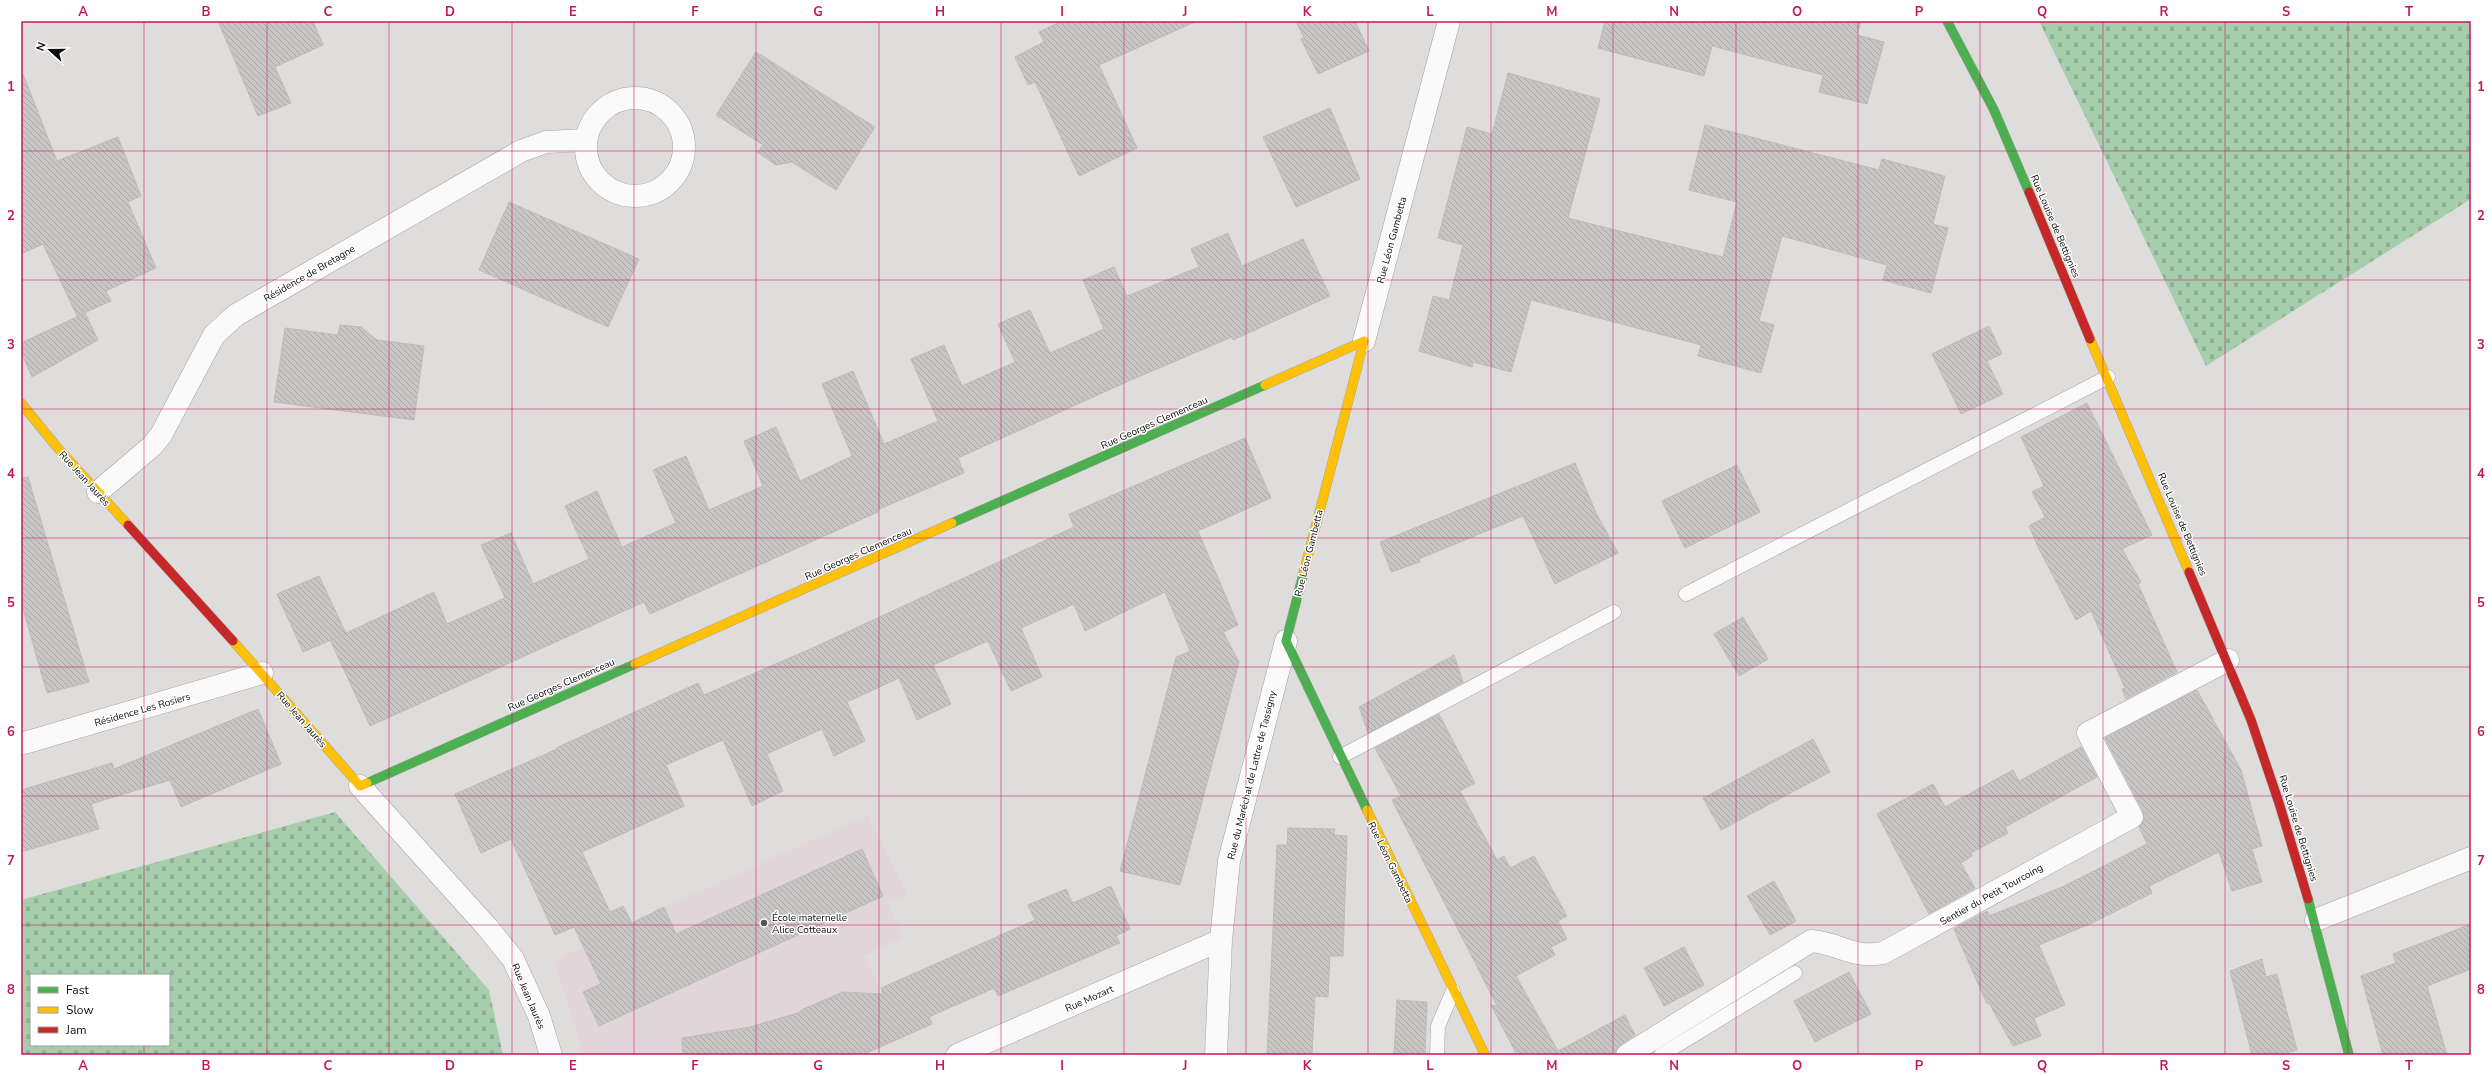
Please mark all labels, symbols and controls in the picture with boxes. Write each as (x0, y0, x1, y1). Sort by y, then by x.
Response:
text: A (78, 3, 88, 21)
text: B (202, 3, 211, 21)
text: C (324, 3, 333, 21)
text: D (445, 3, 455, 21)
text: E (569, 3, 577, 21)
text: F (691, 3, 699, 21)
text: G (813, 3, 823, 21)
text: H (935, 3, 945, 21)
text: I (1060, 3, 1064, 21)
text: J (1182, 3, 1187, 21)
text: K (1303, 3, 1312, 21)
text: L (1426, 3, 1434, 21)
text: M (1546, 3, 1558, 21)
text: N (1669, 3, 1679, 21)
text: O (1792, 3, 1802, 21)
text: P (1915, 3, 1924, 21)
text: Q (2037, 3, 2047, 21)
text: R (2160, 3, 2169, 21)
text: S (2282, 3, 2290, 21)
text: T (2405, 3, 2414, 21)
north arrow (30, 30, 70, 70)
text: N (33, 40, 50, 53)
text: 1 (7, 78, 15, 96)
text: 1 (2477, 78, 2485, 96)
street label: Rue Louise de Bettignies (2027, 173, 2083, 280)
street label: Rue Léon Gambetta (1374, 195, 1410, 285)
text: 2 (7, 207, 15, 225)
text: 2 (2477, 207, 2485, 225)
street label: Résidence de Bretagne (261, 242, 358, 306)
text: 3 (7, 336, 15, 354)
text: 3 (2477, 336, 2485, 354)
street label: Rue Georges Clemenceau (1099, 393, 1210, 453)
street label: Rue Jean Jaurès (56, 448, 113, 510)
text: 4 (7, 465, 15, 483)
text: 4 (2477, 465, 2485, 483)
street label: Rue Louise de Bettignies (2154, 471, 2210, 578)
street label: Rue Léon Gambetta (1291, 508, 1327, 598)
street label: Rue Georges Clemenceau (803, 524, 914, 584)
text: 5 (7, 594, 15, 612)
text: 5 (2477, 594, 2485, 612)
street label: Rue Georges Clemenceau (506, 655, 617, 715)
street label: Résidence Les Rosiers (93, 689, 192, 730)
street label: Rue Jean Jaurès (273, 689, 330, 751)
street label: Rue du Maréchal de Lattre de Tassigny (1224, 689, 1280, 861)
text: 6 (7, 723, 15, 741)
text: 6 (2477, 723, 2485, 741)
street label: Rue Louise de Bettignies (2275, 773, 2321, 883)
street label: Rue Léon Gambetta (1364, 819, 1416, 906)
text: 7 (7, 852, 15, 870)
text: 7 (2477, 852, 2485, 870)
street label: Sentier du Petit Tourcoing (1938, 861, 2046, 929)
place label: École maternelle Alice Cotteaux (772, 911, 847, 937)
marker: École maternelle Alice Cotteaux (759, 918, 769, 928)
street label: Rue Jean Jaurès (508, 961, 548, 1032)
legend (30, 974, 170, 1046)
text: 8 (7, 981, 15, 999)
text: 8 (2477, 981, 2485, 999)
text: Fast (66, 982, 89, 998)
street label: Rue Mozart (1063, 982, 1116, 1016)
text: Slow (66, 1002, 94, 1018)
text: Jam (65, 1022, 87, 1038)
text: A (78, 1057, 88, 1075)
text: B (202, 1057, 211, 1075)
text: C (324, 1057, 333, 1075)
text: D (445, 1057, 455, 1075)
text: E (569, 1057, 577, 1075)
text: F (691, 1057, 699, 1075)
text: G (813, 1057, 823, 1075)
text: H (935, 1057, 945, 1075)
text: I (1060, 1057, 1064, 1075)
text: J (1182, 1057, 1187, 1075)
text: K (1303, 1057, 1312, 1075)
text: L (1426, 1057, 1434, 1075)
text: M (1546, 1057, 1558, 1075)
text: N (1669, 1057, 1679, 1075)
text: O (1792, 1057, 1802, 1075)
text: P (1915, 1057, 1924, 1075)
text: Q (2037, 1057, 2047, 1075)
text: R (2160, 1057, 2169, 1075)
text: S (2282, 1057, 2290, 1075)
text: T (2405, 1057, 2414, 1075)

